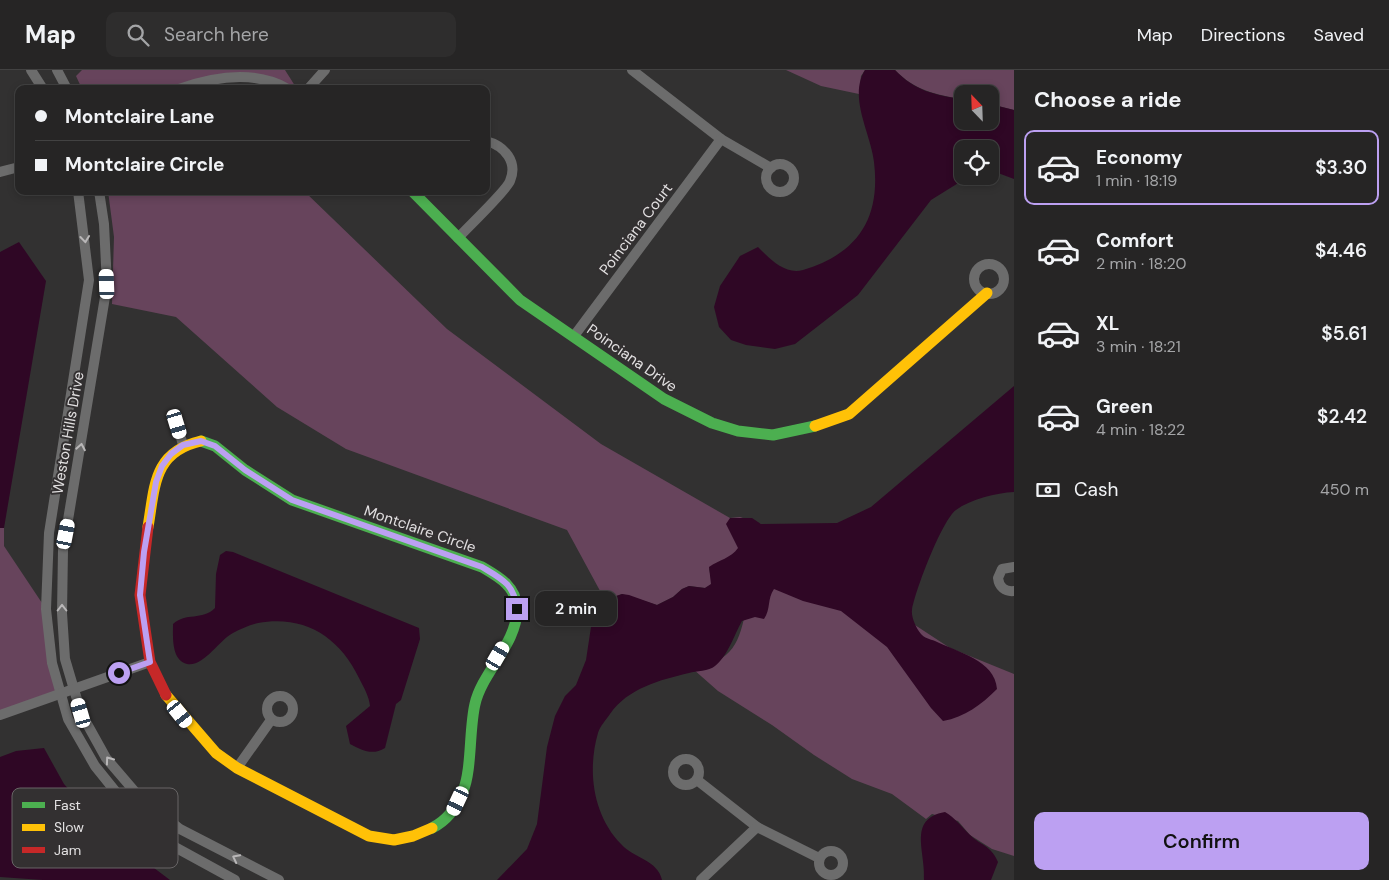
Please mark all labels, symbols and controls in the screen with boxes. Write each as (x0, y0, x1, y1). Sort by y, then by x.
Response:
search box (106, 12, 456, 57)
text: Map (25, 19, 76, 50)
icon: search (124, 21, 152, 49)
text: Search here (164, 22, 269, 47)
text: Map (1137, 23, 1173, 47)
text: Directions (1201, 23, 1286, 47)
text: Saved (1314, 23, 1364, 47)
north arrow (954, 85, 999, 130)
map controls (954, 85, 999, 185)
text: Choose a ride (1034, 85, 1182, 114)
text: Montclaire Lane (65, 104, 215, 129)
button: locate (954, 140, 999, 185)
icon: car (1036, 145, 1081, 190)
text: Economy (1096, 145, 1183, 170)
text: Montclaire Circle (65, 152, 225, 177)
text: $3.30 (1315, 155, 1367, 180)
text: 1 min · 18:19 (1096, 170, 1177, 191)
street label: Poinciana Court (595, 179, 677, 279)
icon: car (1036, 228, 1081, 273)
text: Comfort (1096, 228, 1174, 253)
one-way arrow (79, 236, 90, 244)
text: $4.46 (1315, 238, 1367, 263)
text: 2 min · 18:20 (1096, 253, 1186, 274)
car (98, 269, 115, 299)
icon: car (1036, 311, 1081, 356)
text: XL (1096, 311, 1119, 336)
street label: Poinciana Drive (583, 319, 681, 397)
text: $5.61 (1321, 321, 1367, 346)
text: 3 min · 18:21 (1096, 336, 1181, 357)
street label: Weston Hills Drive (47, 370, 89, 496)
icon: car (1036, 394, 1081, 439)
text: Green (1096, 394, 1153, 419)
text: $2.42 (1317, 404, 1367, 429)
car (165, 407, 188, 441)
text: 4 min · 18:22 (1096, 419, 1185, 440)
one-way arrow (76, 442, 86, 451)
icon: cash (1034, 476, 1062, 504)
text: Cash (1074, 477, 1118, 502)
text: 450 m (1320, 479, 1369, 500)
street label: Montclaire Circle (361, 500, 479, 558)
car (55, 518, 76, 550)
callout: 2 min (534, 592, 617, 626)
route end (506, 598, 528, 620)
text: 2 min (555, 598, 597, 619)
one-way arrow (57, 603, 67, 611)
car (484, 639, 511, 673)
route start (108, 662, 130, 684)
car (69, 697, 92, 729)
car (164, 698, 195, 730)
one-way arrow (106, 756, 115, 766)
car (444, 784, 471, 818)
legend (12, 788, 178, 868)
text: Fast (54, 796, 81, 814)
button: Confirm (1034, 812, 1369, 870)
text: Slow (54, 818, 84, 836)
text: Jam (54, 841, 81, 859)
one-way arrow (232, 854, 241, 864)

